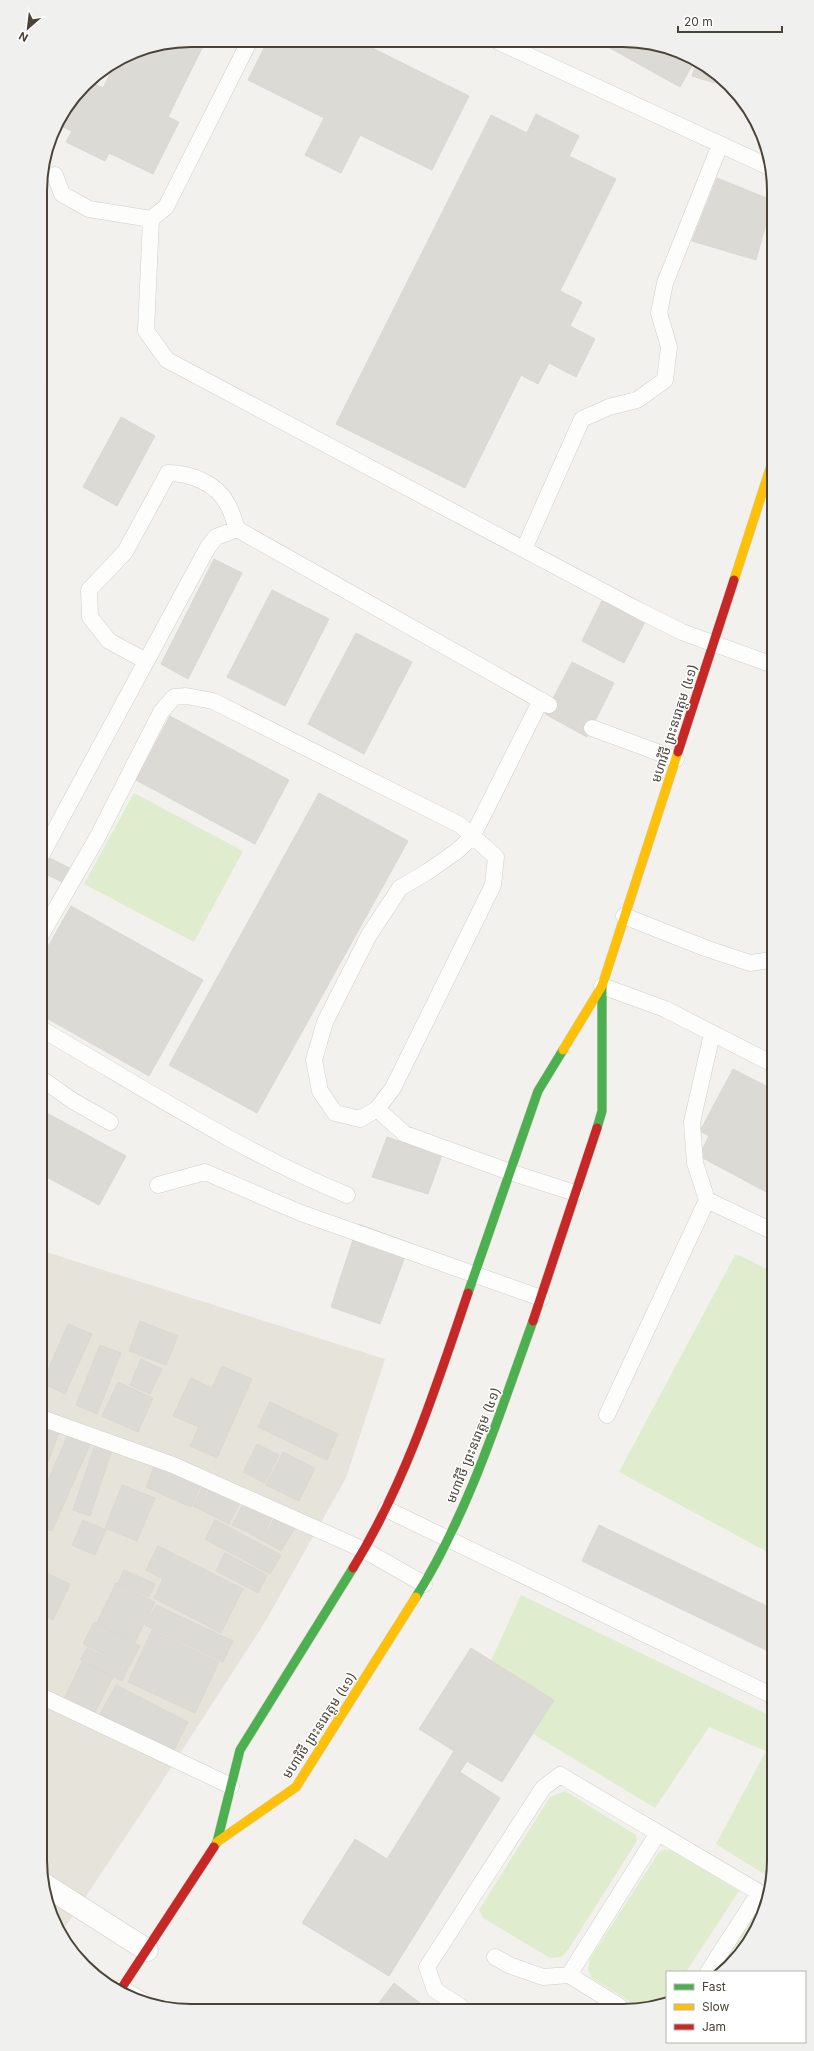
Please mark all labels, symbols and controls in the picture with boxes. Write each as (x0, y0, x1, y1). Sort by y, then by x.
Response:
north arrow (8, 8, 48, 48)
scale bar (678, 8, 782, 34)
text: 20 m (684, 14, 713, 29)
text: N (16, 29, 30, 45)
street label: មហាវិថី ព្រះនរោត្តម (៤១) (647, 662, 702, 785)
street label: មហាវិថី ព្រះនរោត្តម (៤១) (442, 1385, 505, 1506)
street label: មហាវិថី ព្រះនរោត្តម (៤១) (278, 1669, 360, 1782)
legend (666, 1971, 806, 2043)
text: Fast (702, 1979, 726, 1994)
text: Slow (702, 1999, 730, 2014)
text: Jam (702, 2019, 726, 2034)

